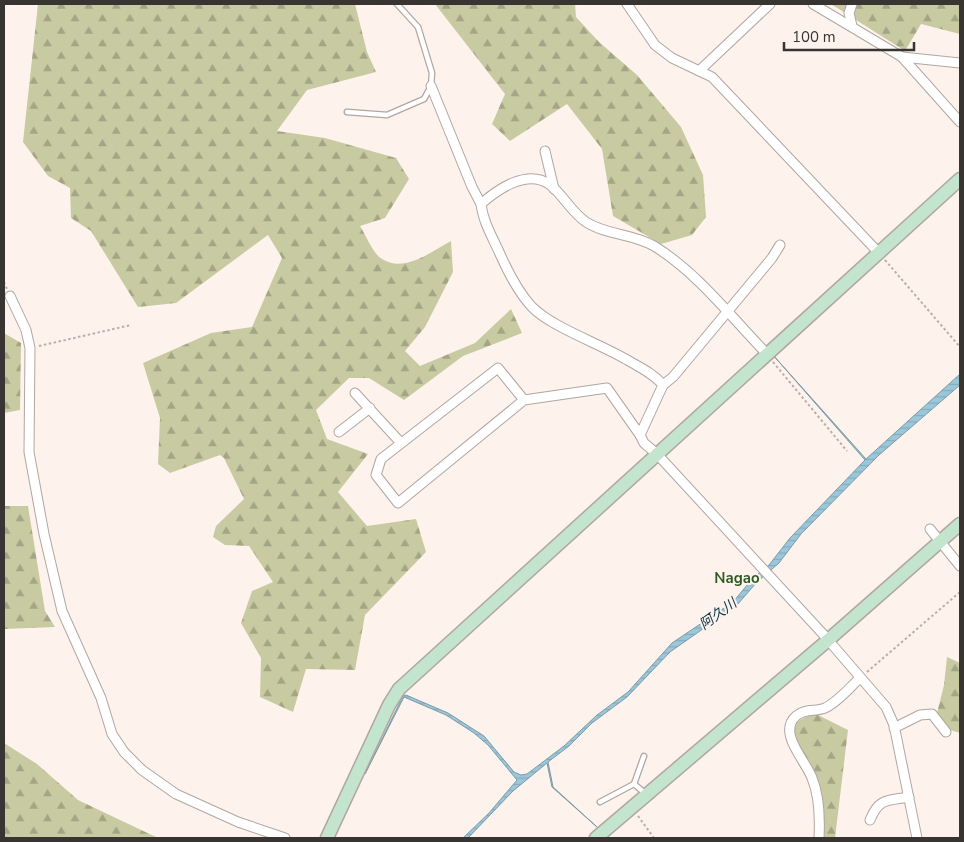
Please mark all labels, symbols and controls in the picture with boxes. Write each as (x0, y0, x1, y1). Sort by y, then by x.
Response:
scale bar (784, 20, 914, 52)
text: 100 m (792, 27, 836, 47)
district label: Nagao (714, 568, 760, 588)
water label: 阿久川 (695, 593, 742, 634)

